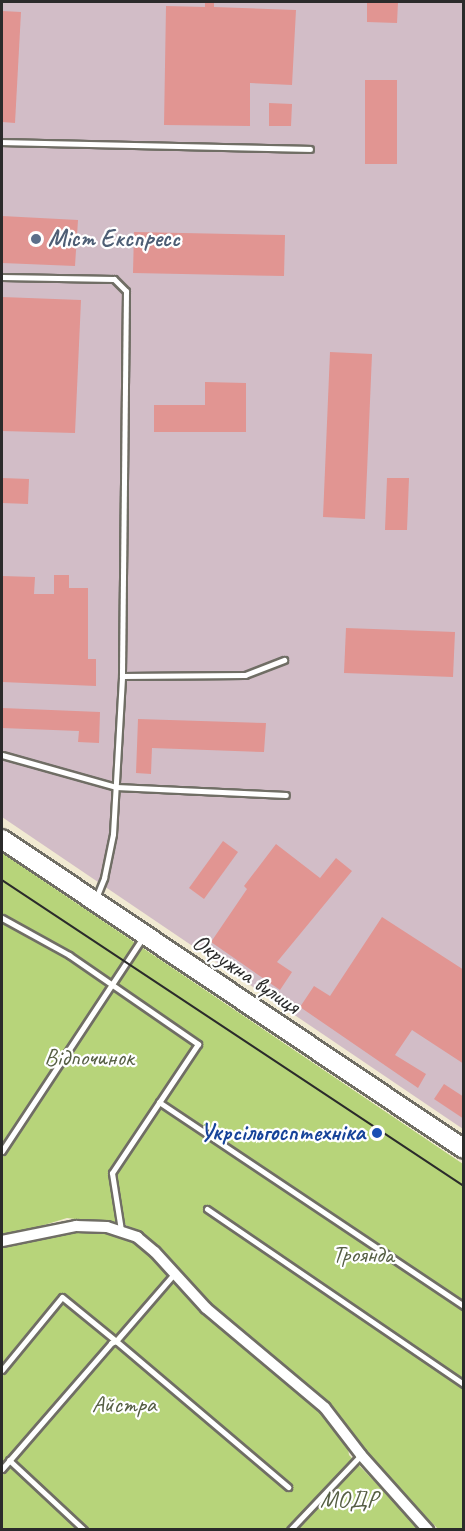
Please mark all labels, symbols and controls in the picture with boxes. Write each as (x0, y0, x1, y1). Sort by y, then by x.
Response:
place label: Міст Експресс (48, 225, 179, 253)
marker: Міст Експресс (29, 232, 43, 246)
street label: Окружна вулиця (186, 927, 306, 1021)
park label: Відпочинок (44, 1044, 134, 1072)
place label: Укрсільгосптехніка (200, 1119, 365, 1147)
marker: Укрсільгосптехніка (370, 1126, 384, 1140)
park label: Троянда (332, 1241, 394, 1269)
park label: Айстра (92, 1391, 156, 1419)
park label: МОДР (320, 1486, 378, 1514)

